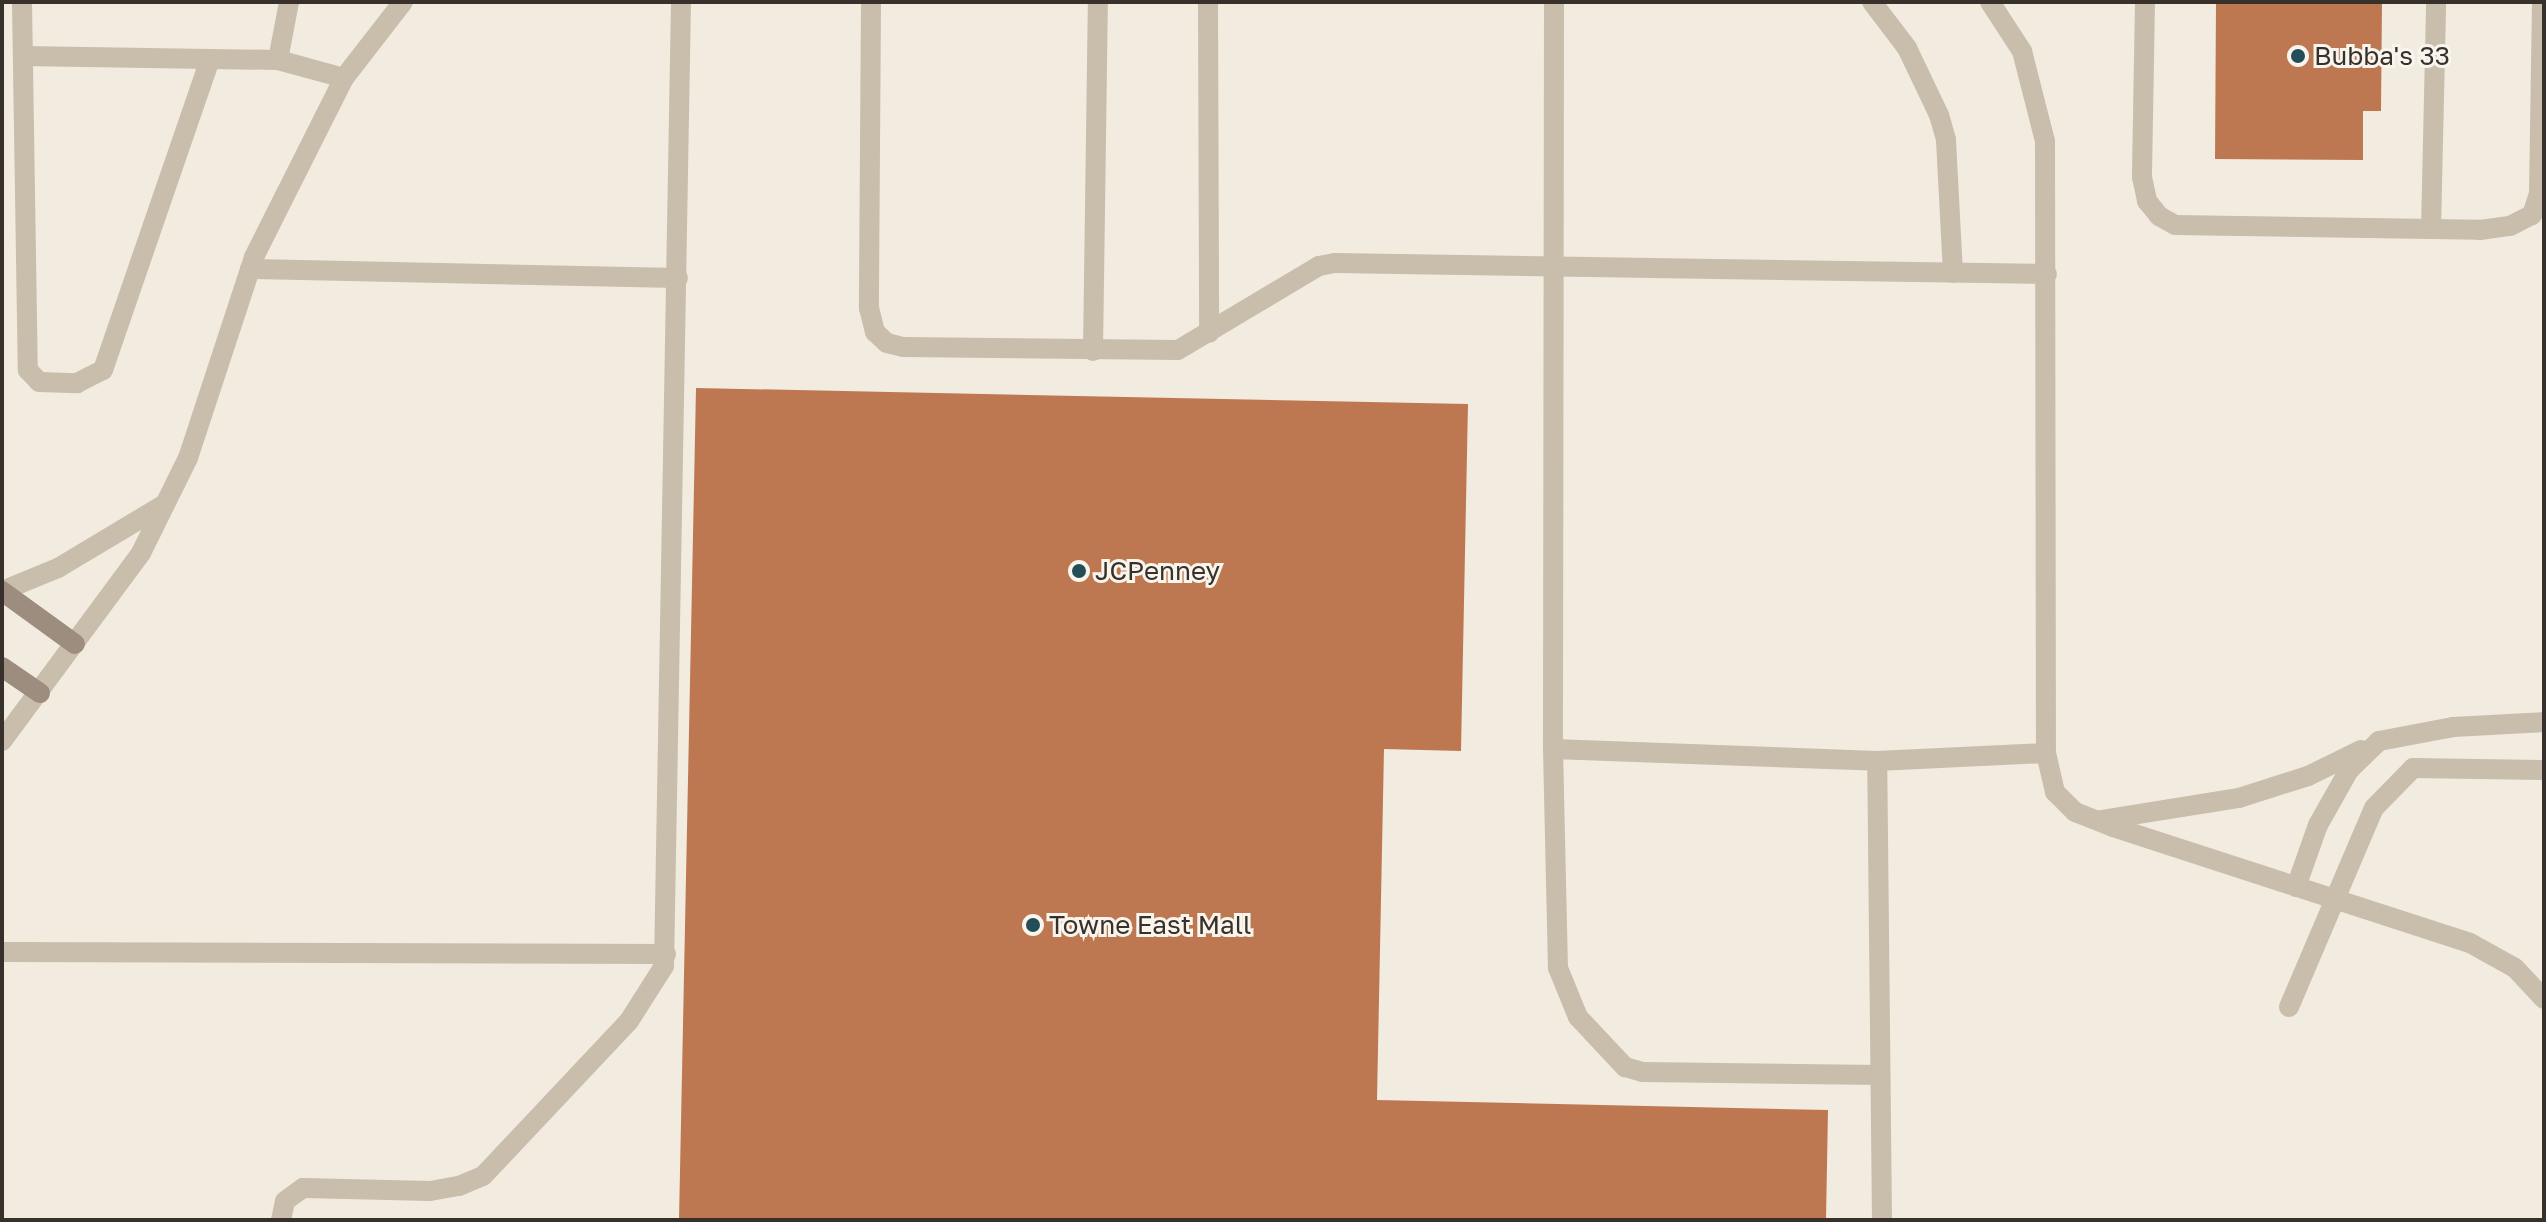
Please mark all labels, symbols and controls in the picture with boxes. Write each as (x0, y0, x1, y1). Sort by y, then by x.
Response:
place label: Bubba's 33 (2314, 40, 2450, 72)
marker: Bubba's 33 (2289, 47, 2307, 65)
place label: JCPenney (1095, 555, 1220, 587)
marker: JCPenney (1070, 562, 1088, 580)
place label: Towne East Mall (1049, 909, 1251, 941)
marker: Towne East Mall (1024, 916, 1042, 934)

